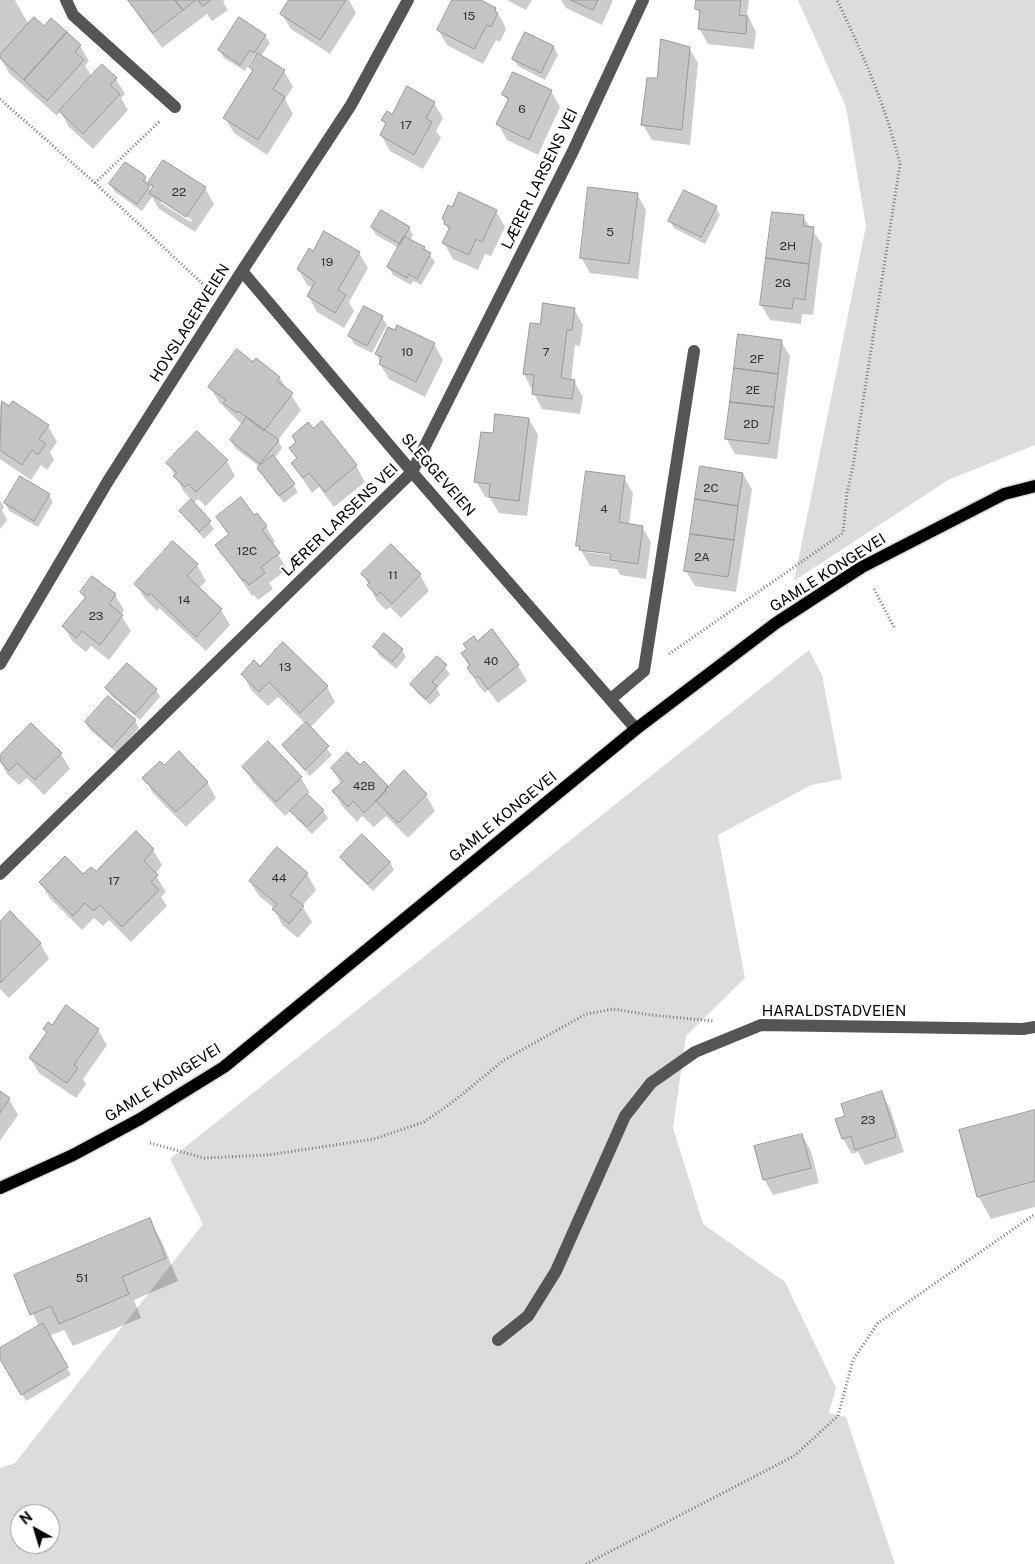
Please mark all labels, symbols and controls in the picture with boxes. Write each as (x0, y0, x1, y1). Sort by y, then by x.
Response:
house number: 15 (463, 9, 475, 23)
house number: 6 (518, 102, 526, 116)
street label: LÆRER LARSENS VEI (498, 106, 582, 252)
house number: 17 (400, 118, 412, 132)
house number: 22 (172, 185, 186, 199)
house number: 5 (606, 225, 614, 239)
house number: 2H (780, 239, 796, 253)
house number: 19 (321, 255, 333, 269)
street label: HOVSLAGERVEIEN (146, 261, 234, 385)
house number: 2G (775, 276, 791, 290)
house number: 10 (401, 345, 413, 359)
house number: 7 (542, 345, 550, 359)
house number: 2F (750, 352, 764, 366)
house number: 2E (746, 383, 760, 397)
house number: 2D (743, 417, 759, 431)
street label: SLEGGEVEIEN (397, 430, 479, 520)
street label: LÆRER LARSENS VEI (278, 460, 402, 580)
house number: 2C (703, 481, 719, 495)
house number: 4 (600, 502, 608, 516)
street label: GAMLE KONGEVEI (767, 530, 889, 616)
house number: 12C (237, 544, 257, 558)
house number: 2A (694, 550, 710, 564)
house number: 11 (388, 568, 398, 582)
house number: 14 (178, 593, 190, 607)
house number: 23 (89, 609, 103, 623)
house number: 40 (484, 654, 498, 668)
house number: 13 (279, 660, 291, 674)
street label: GAMLE KONGEVEI (446, 768, 560, 866)
house number: 42B (353, 779, 375, 793)
house number: 44 (271, 871, 287, 885)
house number: 17 (108, 874, 120, 888)
street label: HARALDSTADVEIEN (762, 1002, 906, 1020)
street label: GAMLE KONGEVEI (102, 1040, 224, 1126)
house number: 23 (861, 1113, 875, 1127)
house number: 51 (76, 1271, 88, 1285)
north arrow (10, 1504, 60, 1554)
text: N (17, 1508, 35, 1528)

